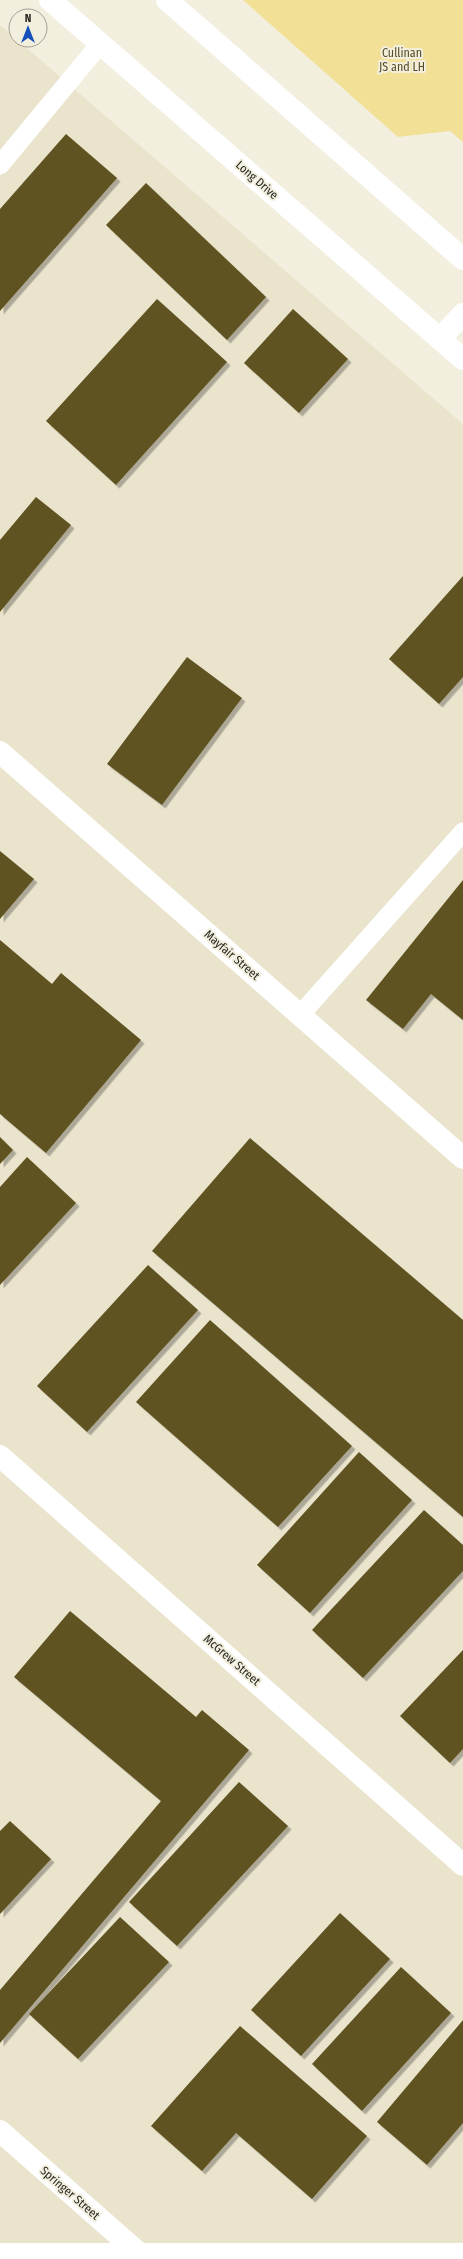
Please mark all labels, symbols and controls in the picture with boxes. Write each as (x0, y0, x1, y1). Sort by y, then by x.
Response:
north arrow (8, 8, 48, 48)
text: N (25, 12, 31, 25)
park label: Cullinan JS and LH (379, 46, 425, 74)
street label: Long Drive (233, 158, 281, 202)
street label: Mayfair Street (202, 927, 262, 983)
street label: McGrew Street (201, 1632, 263, 1688)
street label: Springer Street (38, 2164, 102, 2223)

